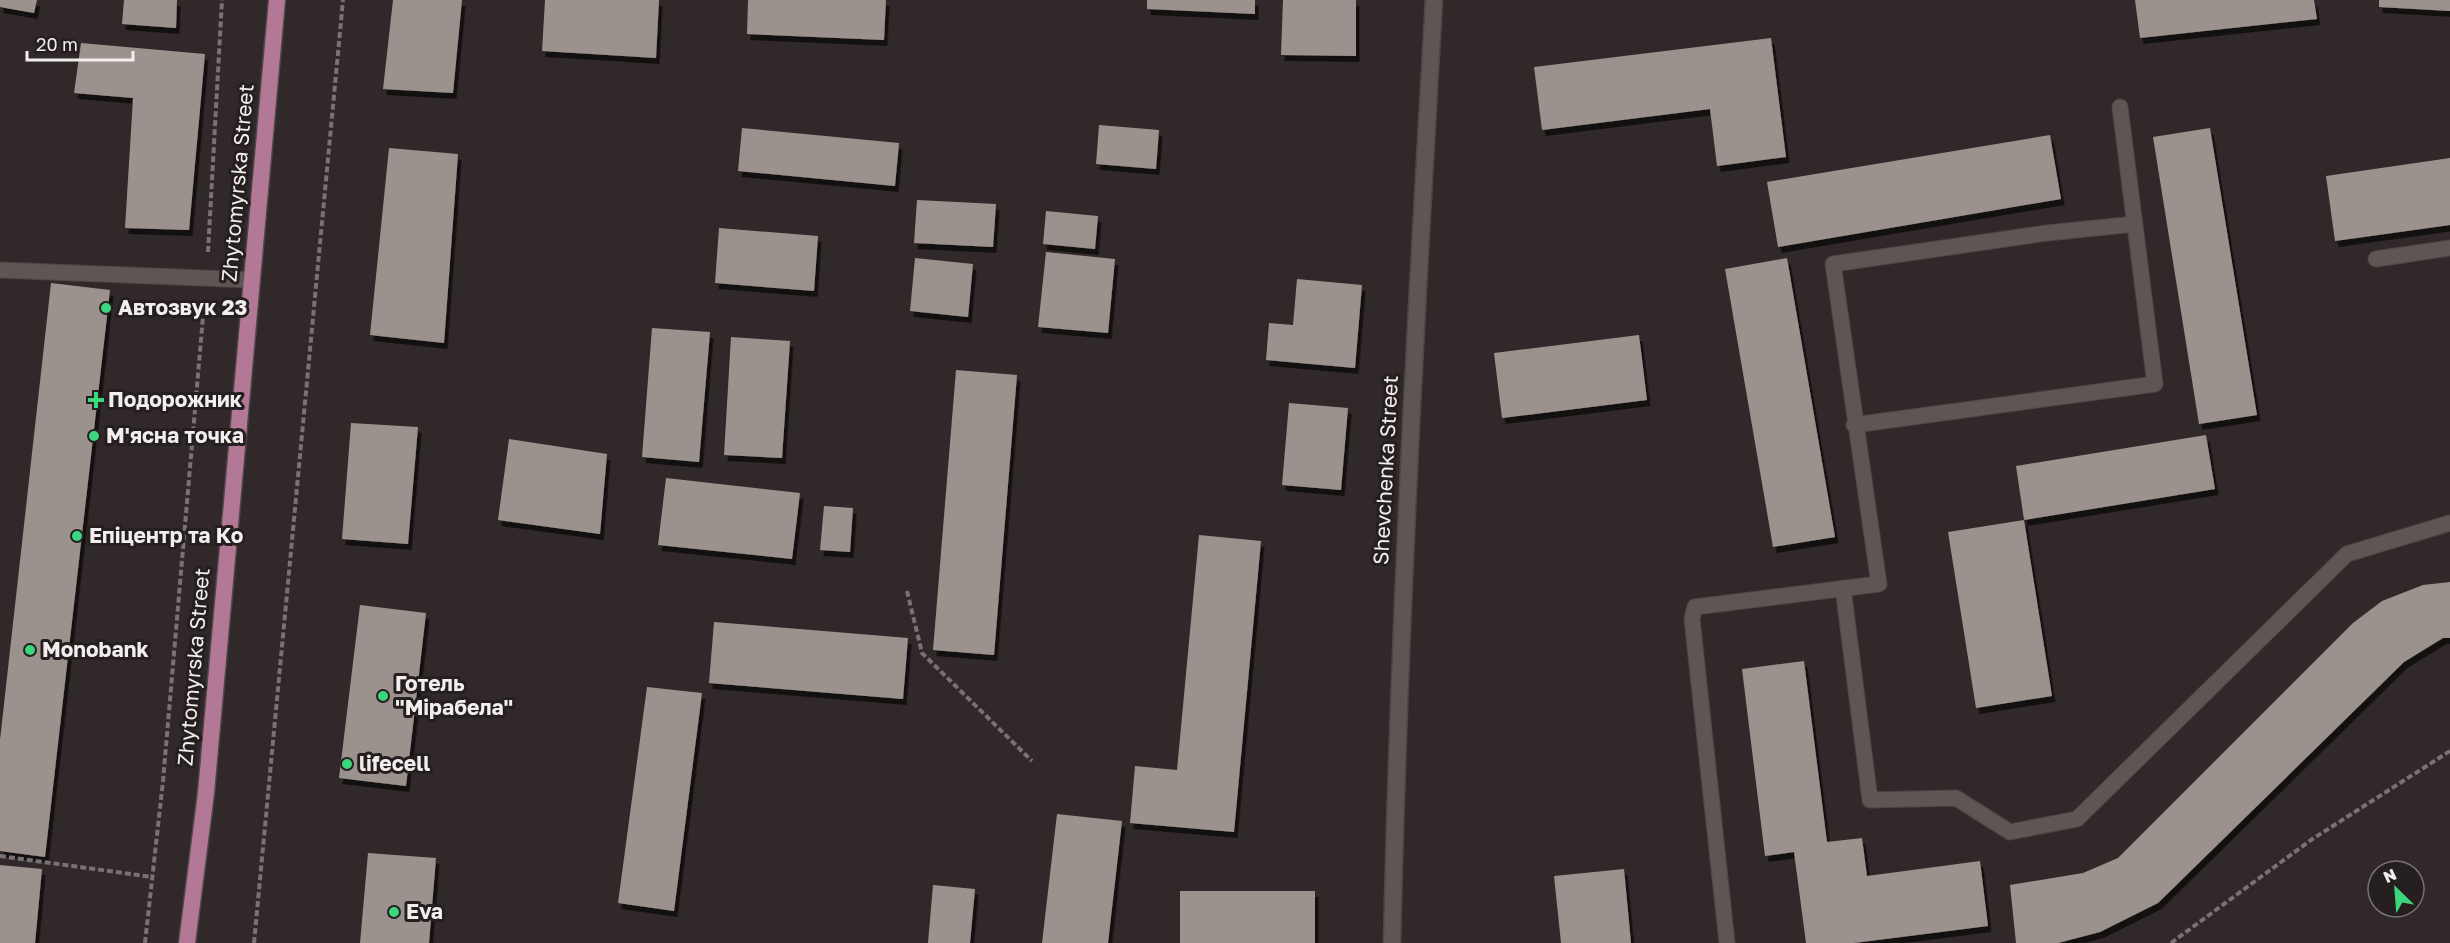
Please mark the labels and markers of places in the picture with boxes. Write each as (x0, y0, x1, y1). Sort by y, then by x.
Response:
place label: Автозвук 23 (118, 294, 247, 320)
marker: Автозвук 23 (99, 301, 113, 315)
place label: Подорожник (108, 386, 242, 412)
marker: Подорожник (89, 393, 103, 407)
place label: М'ясна точка (106, 422, 244, 448)
marker: М'ясна точка (87, 429, 101, 443)
place label: Епіцентр та Ко (89, 522, 243, 548)
marker: Епіцентр та Ко (70, 529, 84, 543)
place label: Monobank (42, 636, 149, 662)
marker: Monobank (23, 643, 37, 657)
place label: Готель "Мірабела" (395, 670, 513, 720)
marker: Готель "Мірабела" (376, 689, 390, 703)
place label: lifecell (359, 750, 430, 776)
marker: lifecell (340, 757, 354, 771)
place label: Eva (406, 898, 443, 924)
marker: Eva (387, 905, 401, 919)

